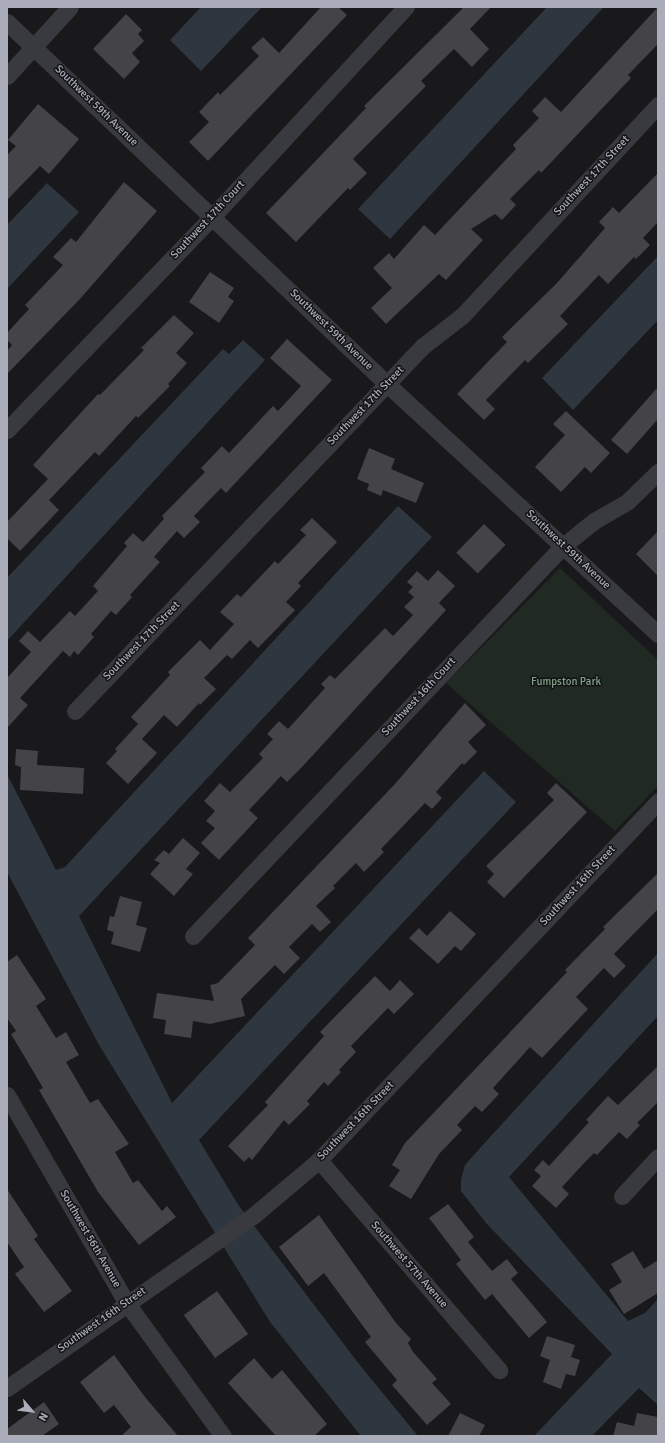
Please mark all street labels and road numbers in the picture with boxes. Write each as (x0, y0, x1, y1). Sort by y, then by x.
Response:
street label: Southwest 59th Avenue (52, 63, 140, 149)
street label: Southwest 17th Street (551, 133, 633, 219)
street label: Southwest 17th Court (168, 178, 248, 262)
street label: Southwest 59th Avenue (287, 287, 375, 373)
street label: Southwest 17th Street (325, 364, 407, 448)
street label: Southwest 59th Avenue (523, 508, 613, 592)
street label: Southwest 17th Street (101, 599, 183, 683)
street label: Southwest 16th Court (379, 655, 459, 739)
street label: Southwest 16th Street (537, 843, 619, 929)
street label: Southwest 16th Street (315, 1079, 397, 1163)
street label: Southwest 56th Avenue (57, 1188, 123, 1290)
street label: Southwest 57th Avenue (368, 1219, 450, 1311)
street label: Southwest 16th Street (55, 1285, 149, 1355)

